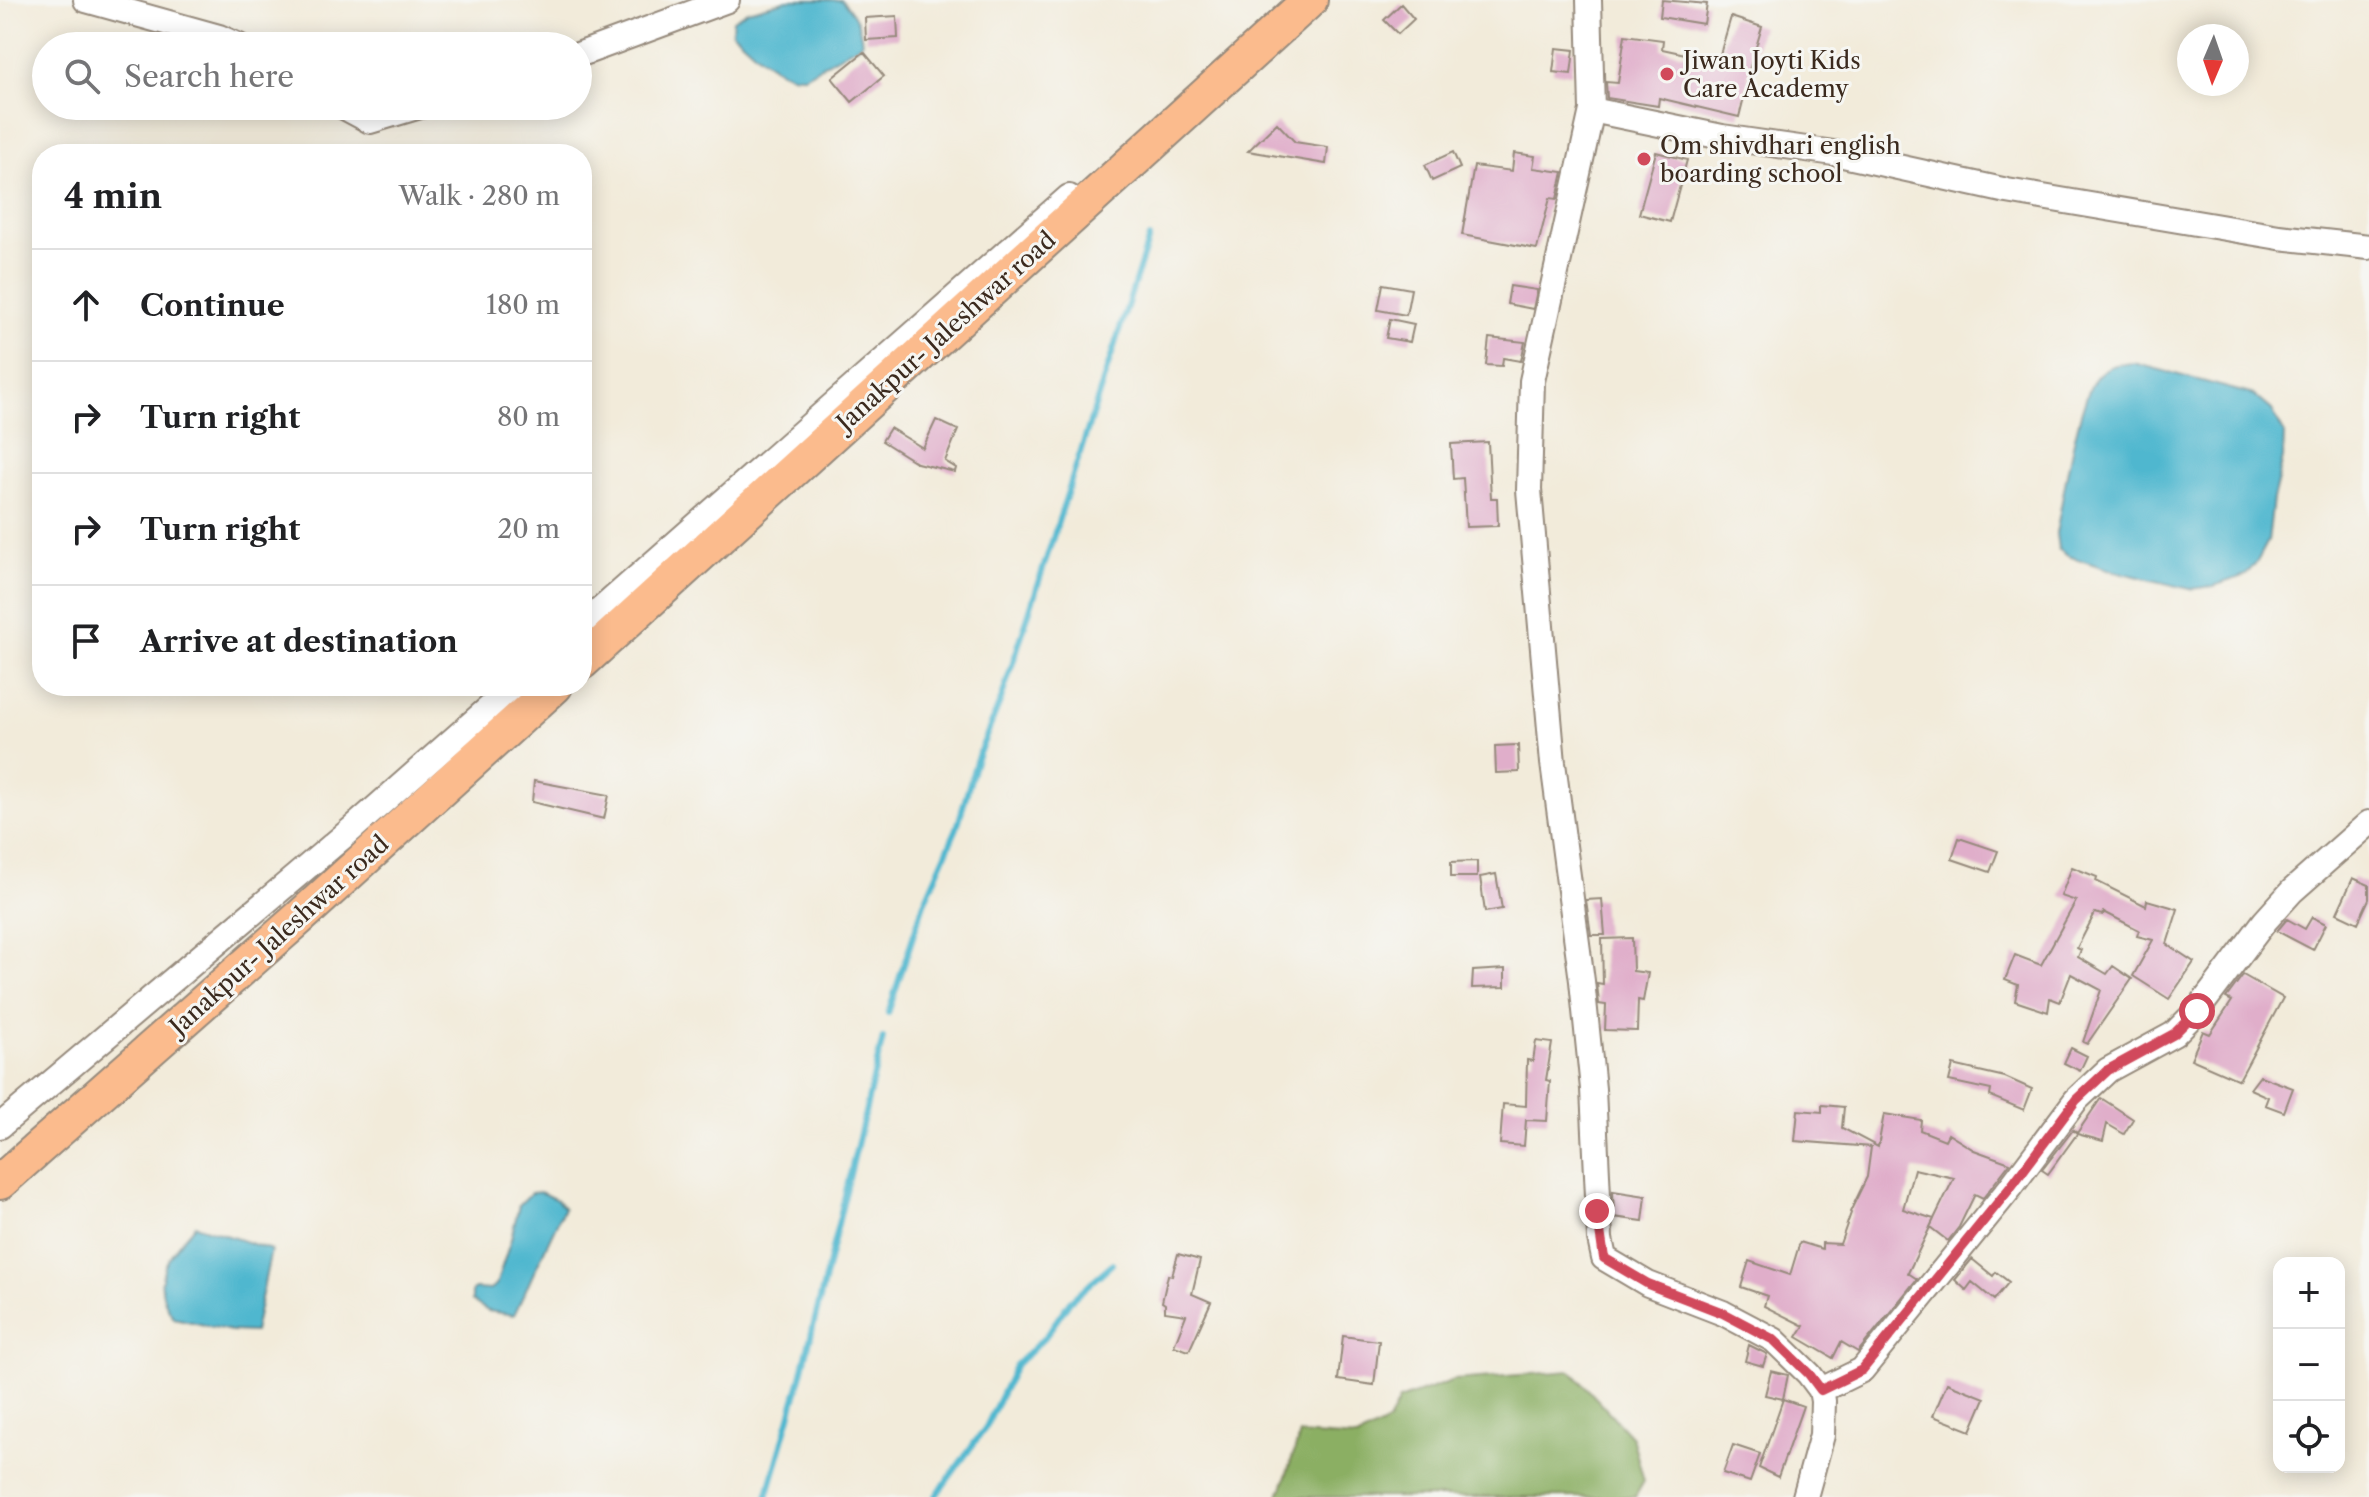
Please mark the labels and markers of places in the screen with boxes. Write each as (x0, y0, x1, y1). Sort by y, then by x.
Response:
place label: Jiwan Joyti Kids Care Academy (1679, 46, 1861, 103)
marker: Jiwan Joyti Kids Care Academy (1658, 65, 1676, 83)
place label: Om shivdhari english boarding school (1660, 131, 1901, 188)
marker: Om shivdhari english boarding school (1635, 150, 1653, 168)

